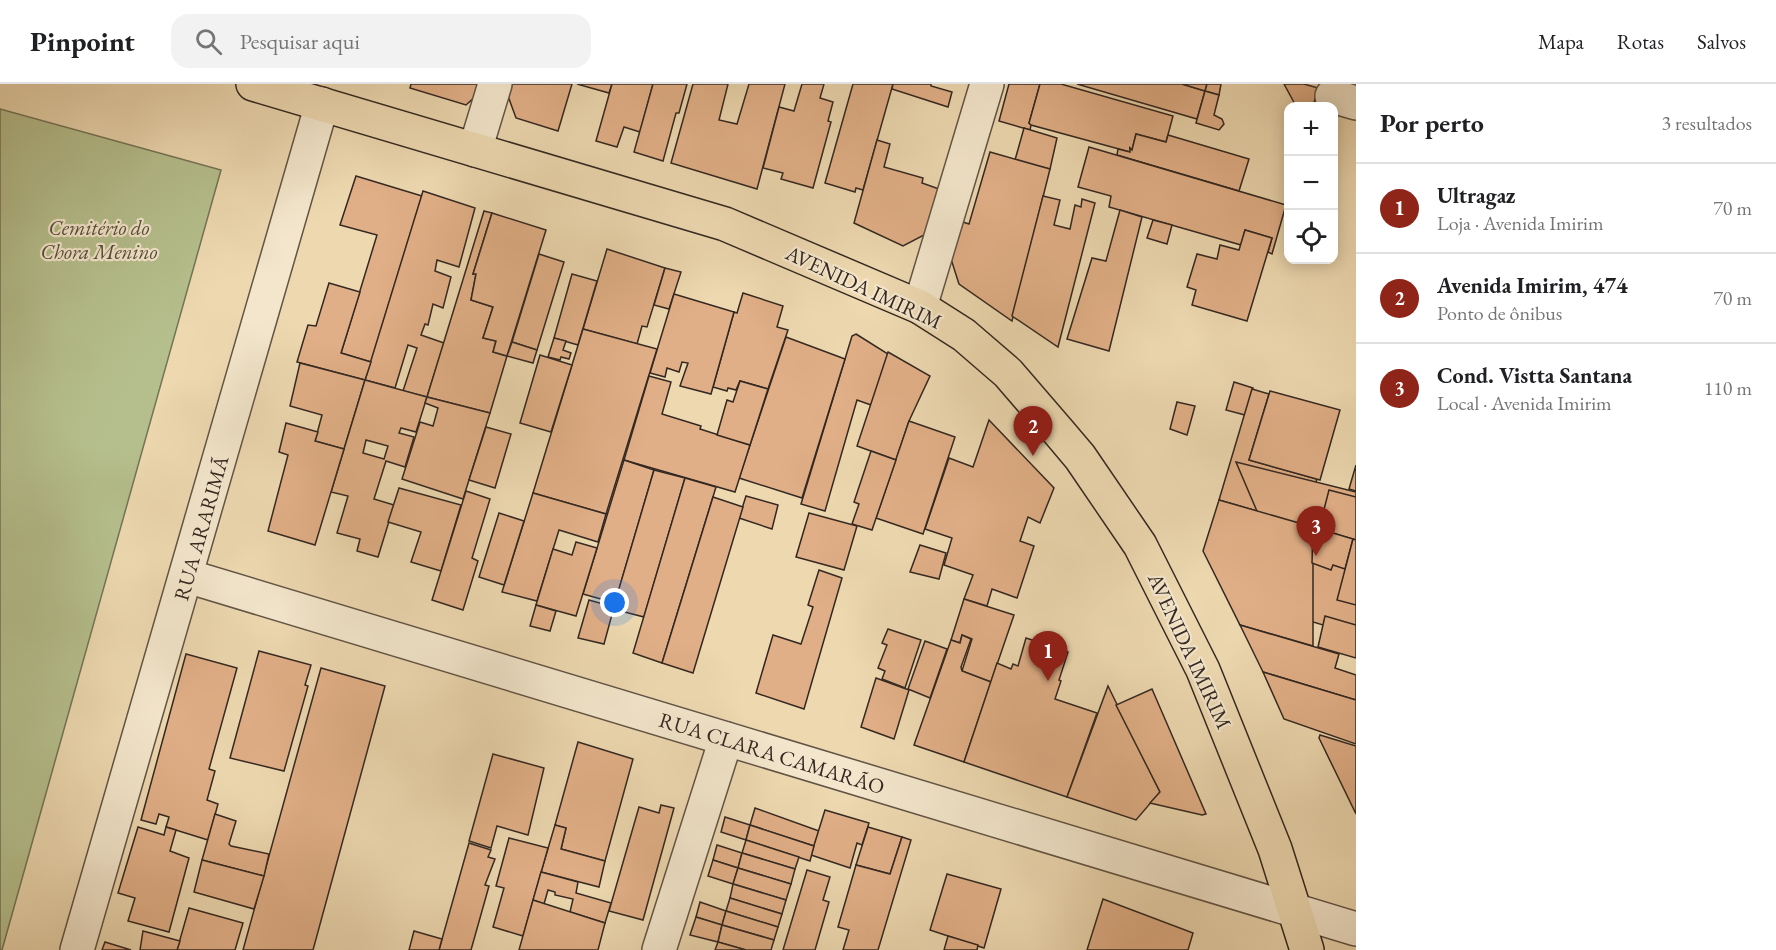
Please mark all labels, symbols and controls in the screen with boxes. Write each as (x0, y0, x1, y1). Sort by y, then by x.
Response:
search box (171, 14, 591, 68)
text: Pinpoint (30, 23, 135, 59)
icon: search (192, 25, 225, 58)
text: Pesquisar aqui (240, 27, 360, 56)
text: Mapa (1538, 28, 1584, 55)
text: Rotas (1617, 28, 1664, 55)
text: Salvos (1697, 28, 1746, 55)
map controls (1284, 102, 1338, 264)
button: + (1284, 102, 1338, 156)
text: Por perto (1380, 106, 1484, 140)
text: 3 resultados (1661, 110, 1752, 136)
button: − (1284, 156, 1338, 210)
text: Ultragaz (1437, 181, 1515, 210)
text: 1 (1394, 195, 1405, 221)
text: 70 m (1713, 195, 1752, 221)
button: locate (1284, 210, 1338, 264)
text: Loja · Avenida Imirim (1437, 210, 1604, 236)
park label: Cemitério do Chora Menino (40, 214, 158, 265)
street label: AVENIDA IMIRIM (781, 239, 947, 335)
text: Avenida Imirim, 474 (1437, 271, 1628, 300)
text: 2 (1394, 285, 1405, 311)
text: 70 m (1713, 285, 1752, 311)
text: Ponto de ônibus (1437, 300, 1562, 326)
text: Cond. Vistta Santana (1437, 361, 1632, 390)
text: 3 (1394, 375, 1405, 401)
text: 110 m (1704, 375, 1752, 401)
text: Local · Avenida Imirim (1437, 390, 1612, 416)
pin: 2 (1014, 406, 1052, 456)
street label: RUA ARARIMÃ (167, 452, 235, 604)
pin: 3 (1296, 506, 1336, 556)
street label: AVENIDA IMIRIM (1142, 568, 1238, 734)
your location (600, 588, 629, 617)
pin: 1 (1028, 632, 1068, 681)
street label: RUA CLARA CAMARÃO (656, 706, 888, 800)

